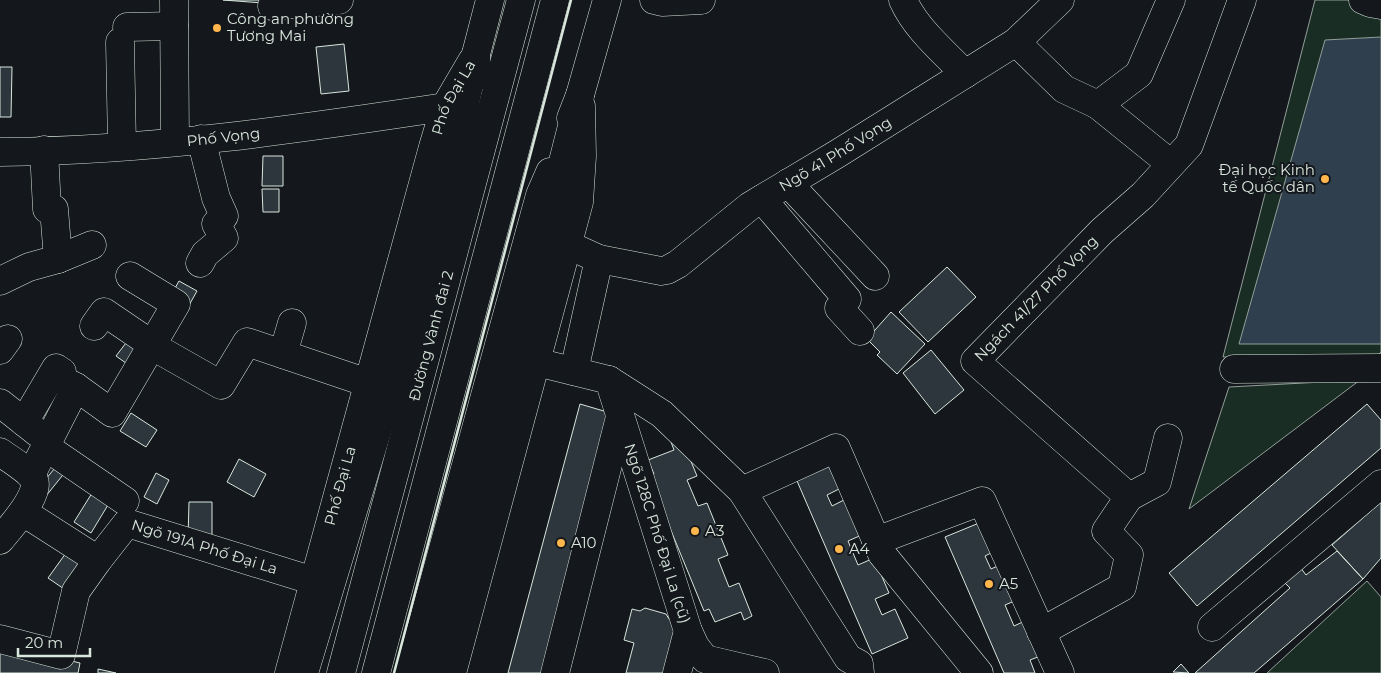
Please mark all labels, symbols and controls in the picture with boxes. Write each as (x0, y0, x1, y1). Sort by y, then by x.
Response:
place label: Công an phường Tương Mai (227, 9, 354, 45)
marker: Công an phường Tương Mai (211, 22, 223, 34)
street label: Phố Đại La (427, 57, 479, 137)
street label: Ngõ 41 Phố Vọng (775, 112, 895, 195)
street label: Phố Vọng (186, 123, 261, 150)
place label: Đại học Kinh tế Quốc dân (1219, 160, 1315, 196)
marker: Đại học Kinh tế Quốc dân (1319, 173, 1331, 185)
street label: Ngách 41/27 Phố Vọng (970, 231, 1102, 365)
street label: Đường Vành đai 2 (404, 268, 457, 403)
street label: Ngõ 128C Phố Đại La (cũ) (621, 441, 695, 626)
street label: Phố Đại La (320, 444, 360, 527)
street label: Ngõ 191A Phố Đại La (129, 515, 280, 578)
place label: A3 (705, 521, 724, 540)
marker: A3 (689, 525, 701, 537)
place label: A10 (571, 533, 597, 552)
marker: A10 (555, 537, 567, 549)
place label: A4 (849, 539, 870, 558)
marker: A4 (833, 543, 845, 555)
place label: A5 (999, 574, 1018, 593)
marker: A5 (983, 578, 995, 590)
scale bar (18, 626, 90, 658)
text: 20 m (25, 633, 63, 652)

